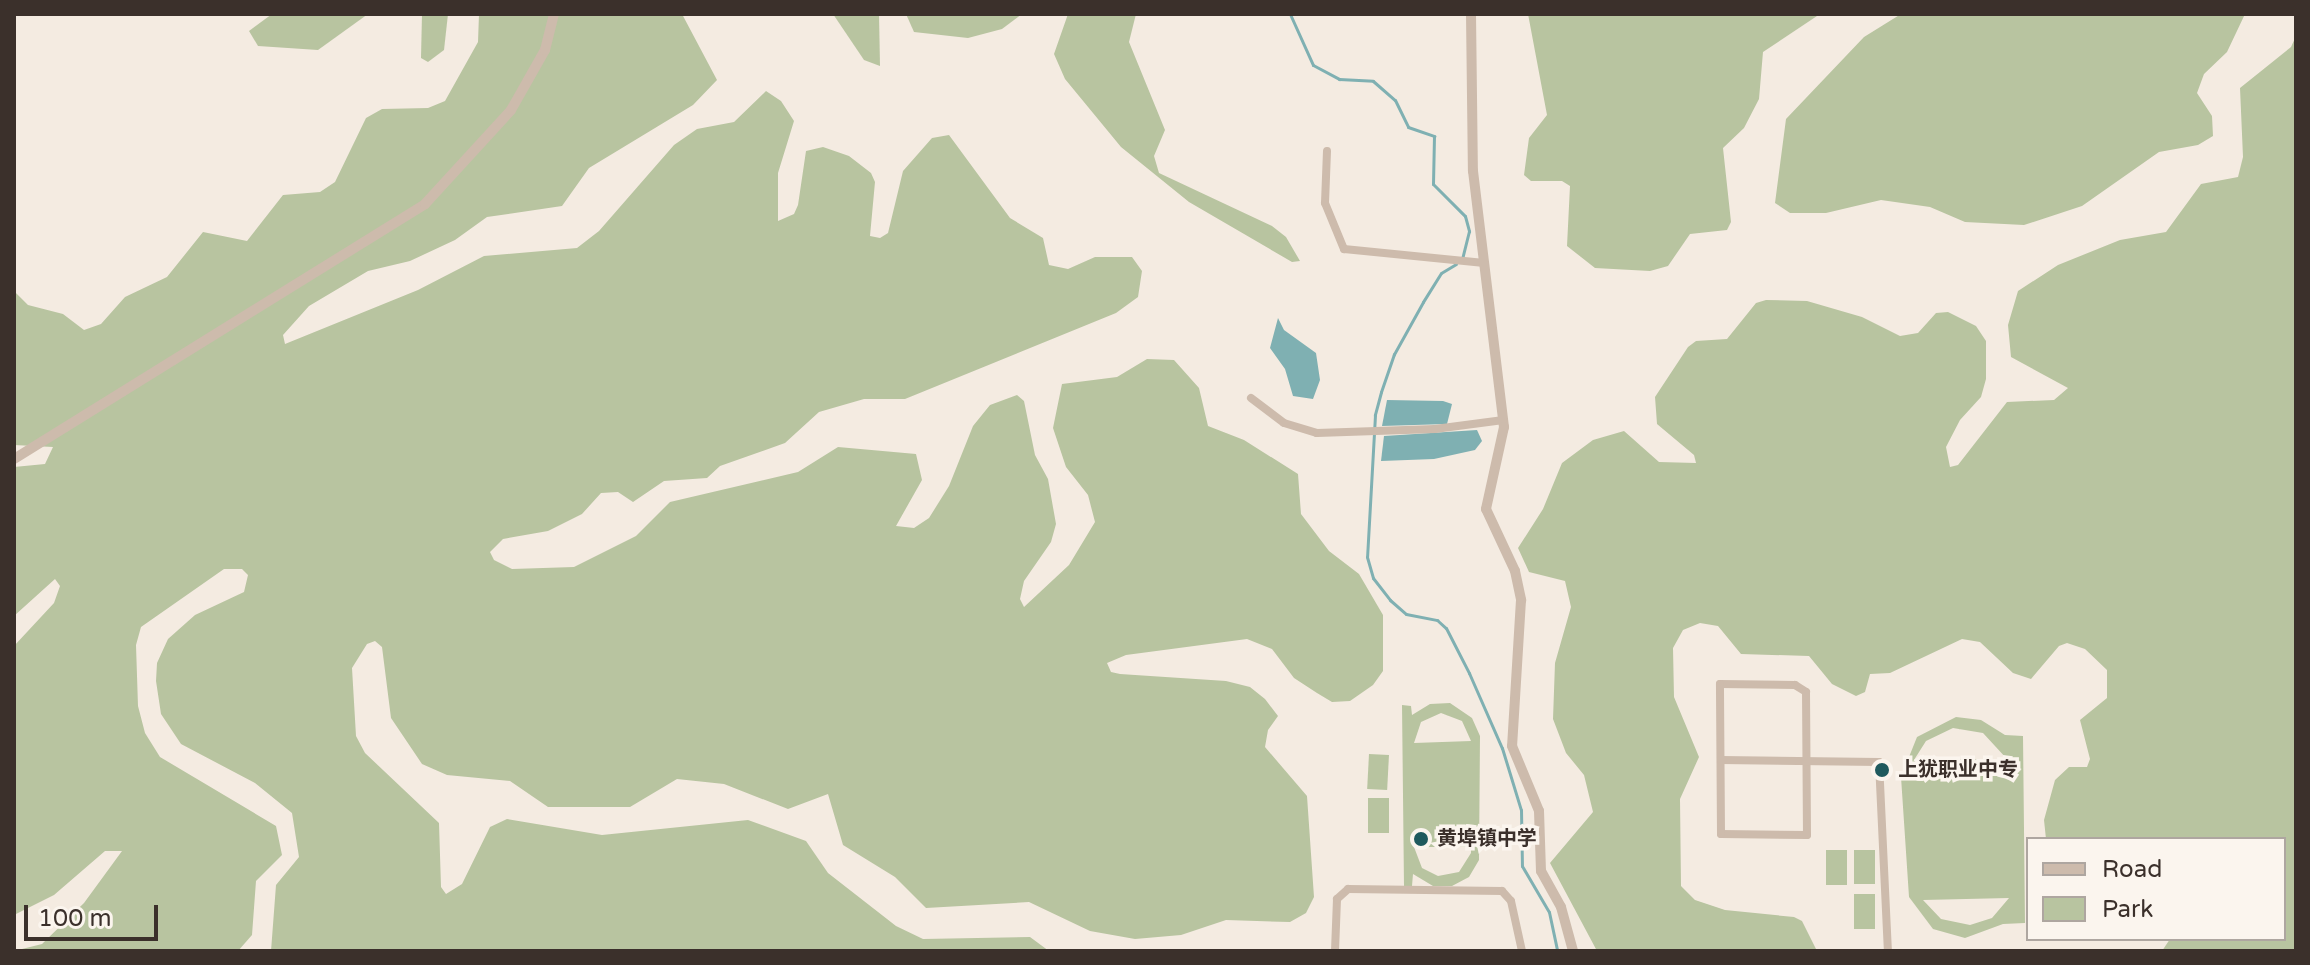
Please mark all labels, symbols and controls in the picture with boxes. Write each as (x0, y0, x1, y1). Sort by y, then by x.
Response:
place label: 上犹职业中专 (1898, 758, 2018, 782)
marker: 上犹职业中专 (1873, 761, 1891, 779)
place label: 黄埠镇中学 (1437, 827, 1537, 851)
marker: 黄埠镇中学 (1412, 830, 1430, 848)
legend (2026, 837, 2286, 941)
text: Road (2102, 855, 2162, 884)
scale bar (28, 889, 162, 939)
text: Park (2102, 895, 2153, 924)
text: 100 m (38, 904, 112, 933)

